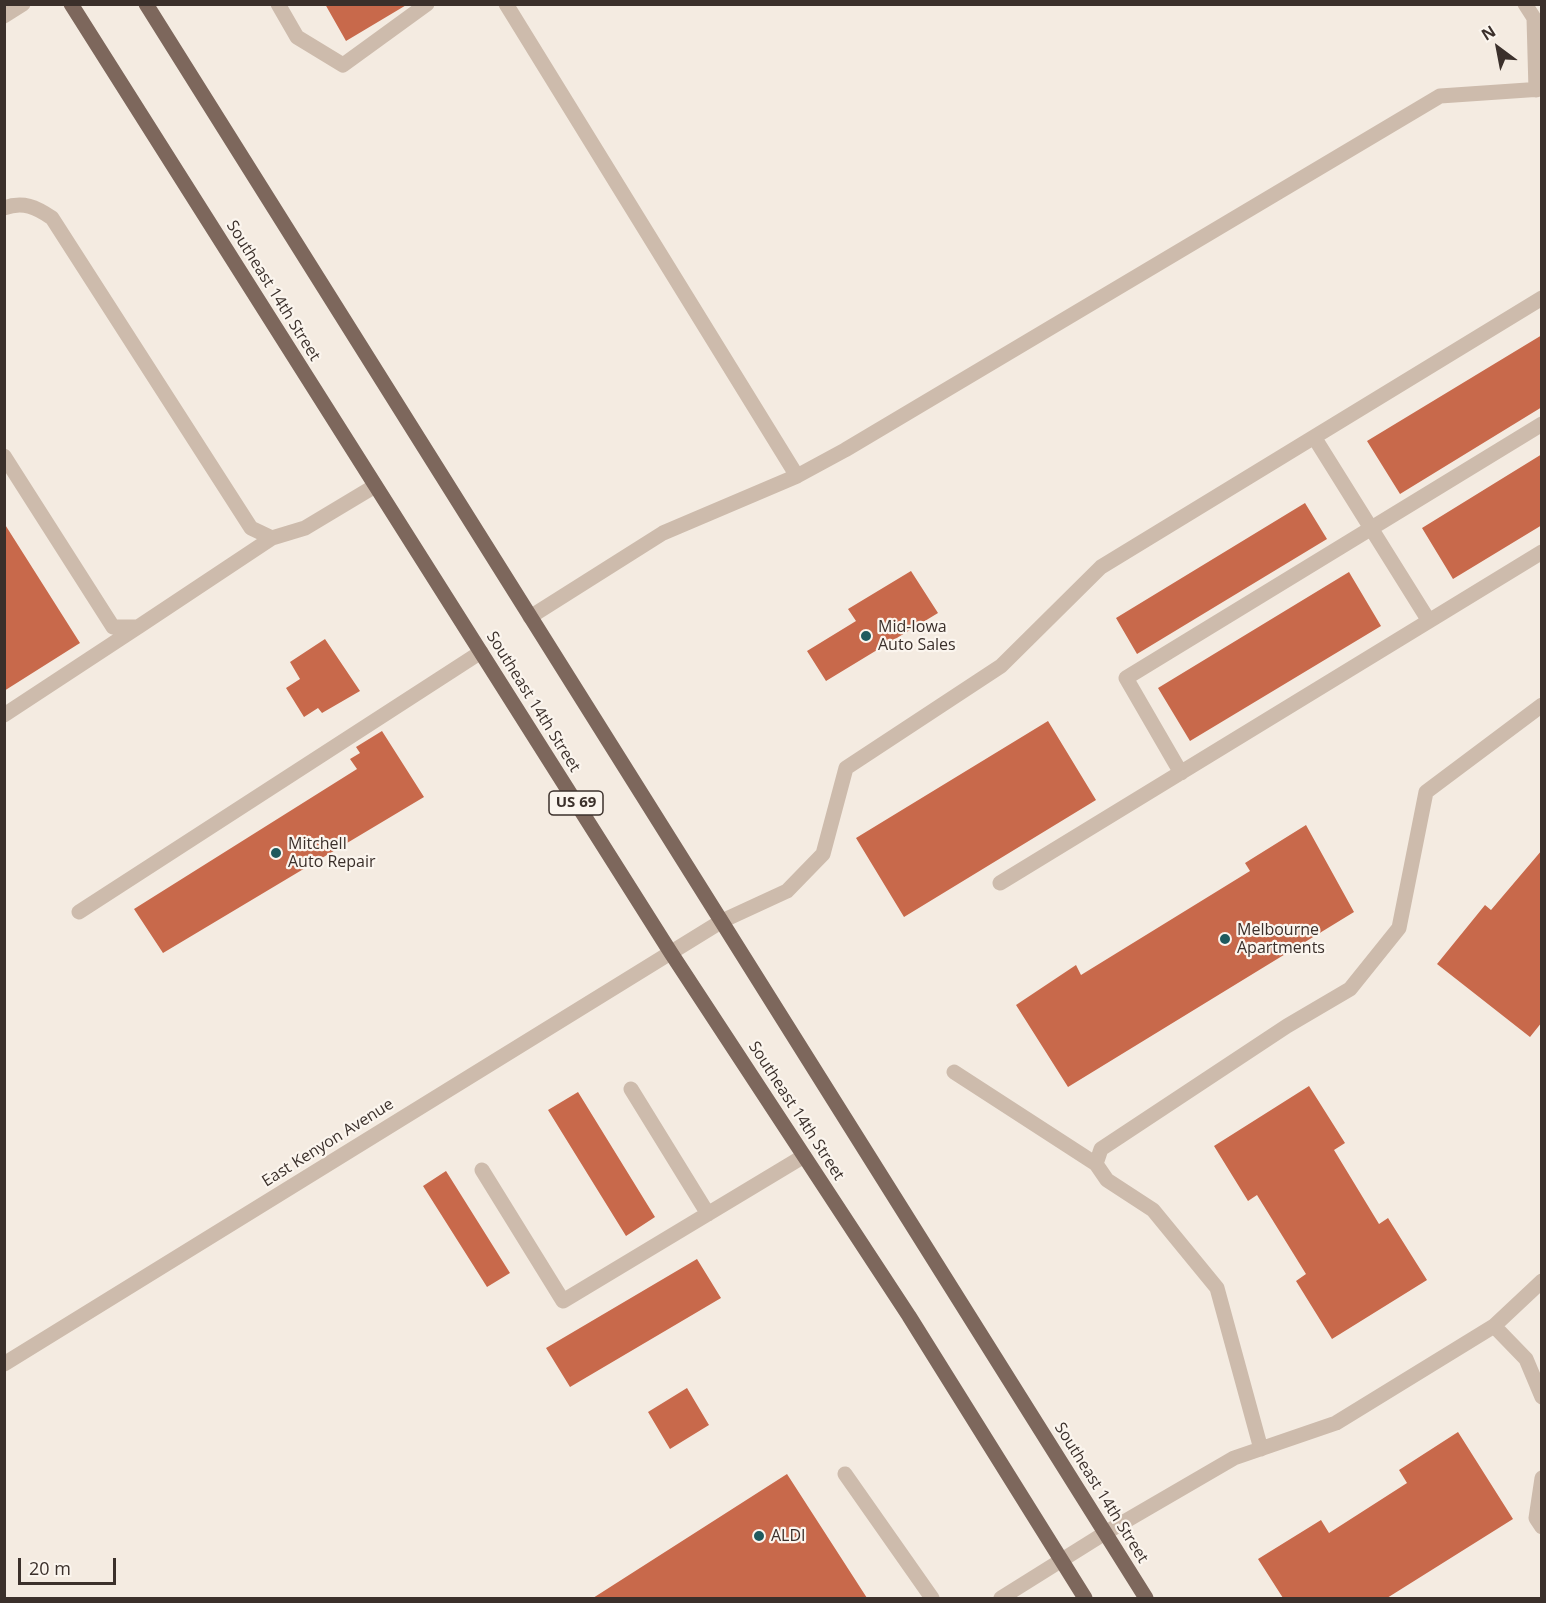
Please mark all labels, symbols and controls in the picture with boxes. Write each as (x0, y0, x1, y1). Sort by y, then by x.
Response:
north arrow (1468, 18, 1528, 78)
text: N (1477, 20, 1500, 46)
street label: Southeast 14th Street (222, 217, 324, 365)
place label: Mid-Iowa Auto Sales (878, 617, 956, 655)
street label: Southeast 14th Street (482, 628, 584, 776)
marker: Mid-Iowa Auto Sales (859, 629, 873, 643)
road number: US 69 (549, 791, 603, 815)
place label: Mitchell Auto Repair (288, 834, 376, 872)
marker: Mitchell Auto Repair (269, 846, 283, 860)
place label: Melbourne Apartments (1237, 920, 1325, 958)
marker: Melbourne Apartments (1218, 932, 1232, 946)
street label: Southeast 14th Street (744, 1038, 848, 1184)
street label: East Kenyon Avenue (259, 1095, 397, 1191)
street label: Southeast 14th Street (1050, 1419, 1152, 1567)
place label: ALDI (771, 1526, 806, 1546)
marker: ALDI (752, 1529, 766, 1543)
scale bar (21, 1546, 118, 1584)
text: 20 m (29, 1556, 71, 1580)

